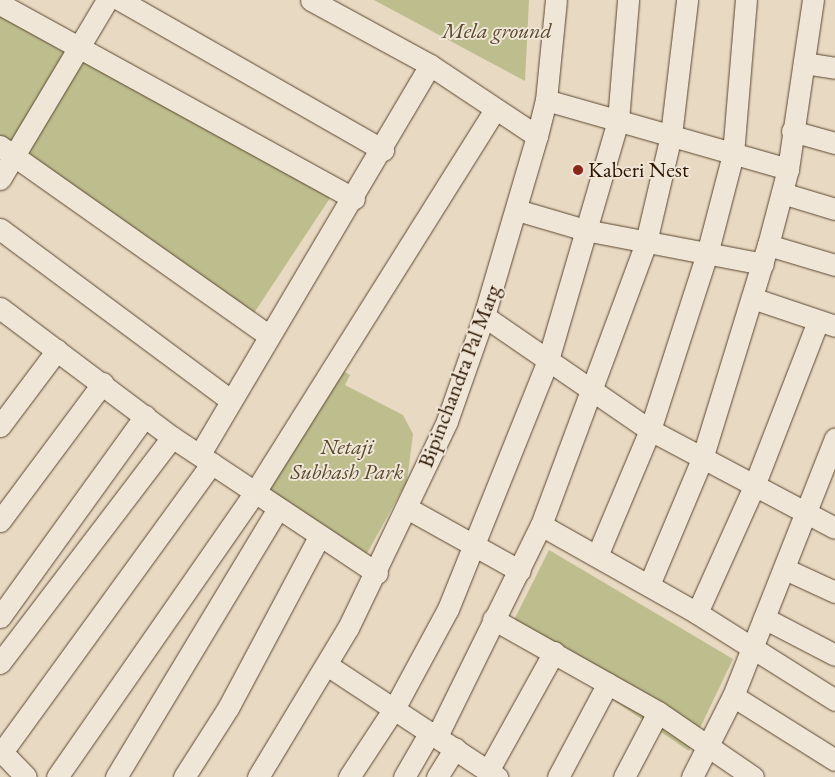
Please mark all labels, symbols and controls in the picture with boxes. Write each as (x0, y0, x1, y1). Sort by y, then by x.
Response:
park label: Mela ground (442, 18, 552, 44)
place label: Kaberi Nest (588, 157, 689, 183)
marker: Kaberi Nest (572, 164, 584, 176)
street label: Bipinchandra Pal Marg (412, 281, 506, 471)
park label: Netaji Subhash Park (291, 433, 403, 484)

